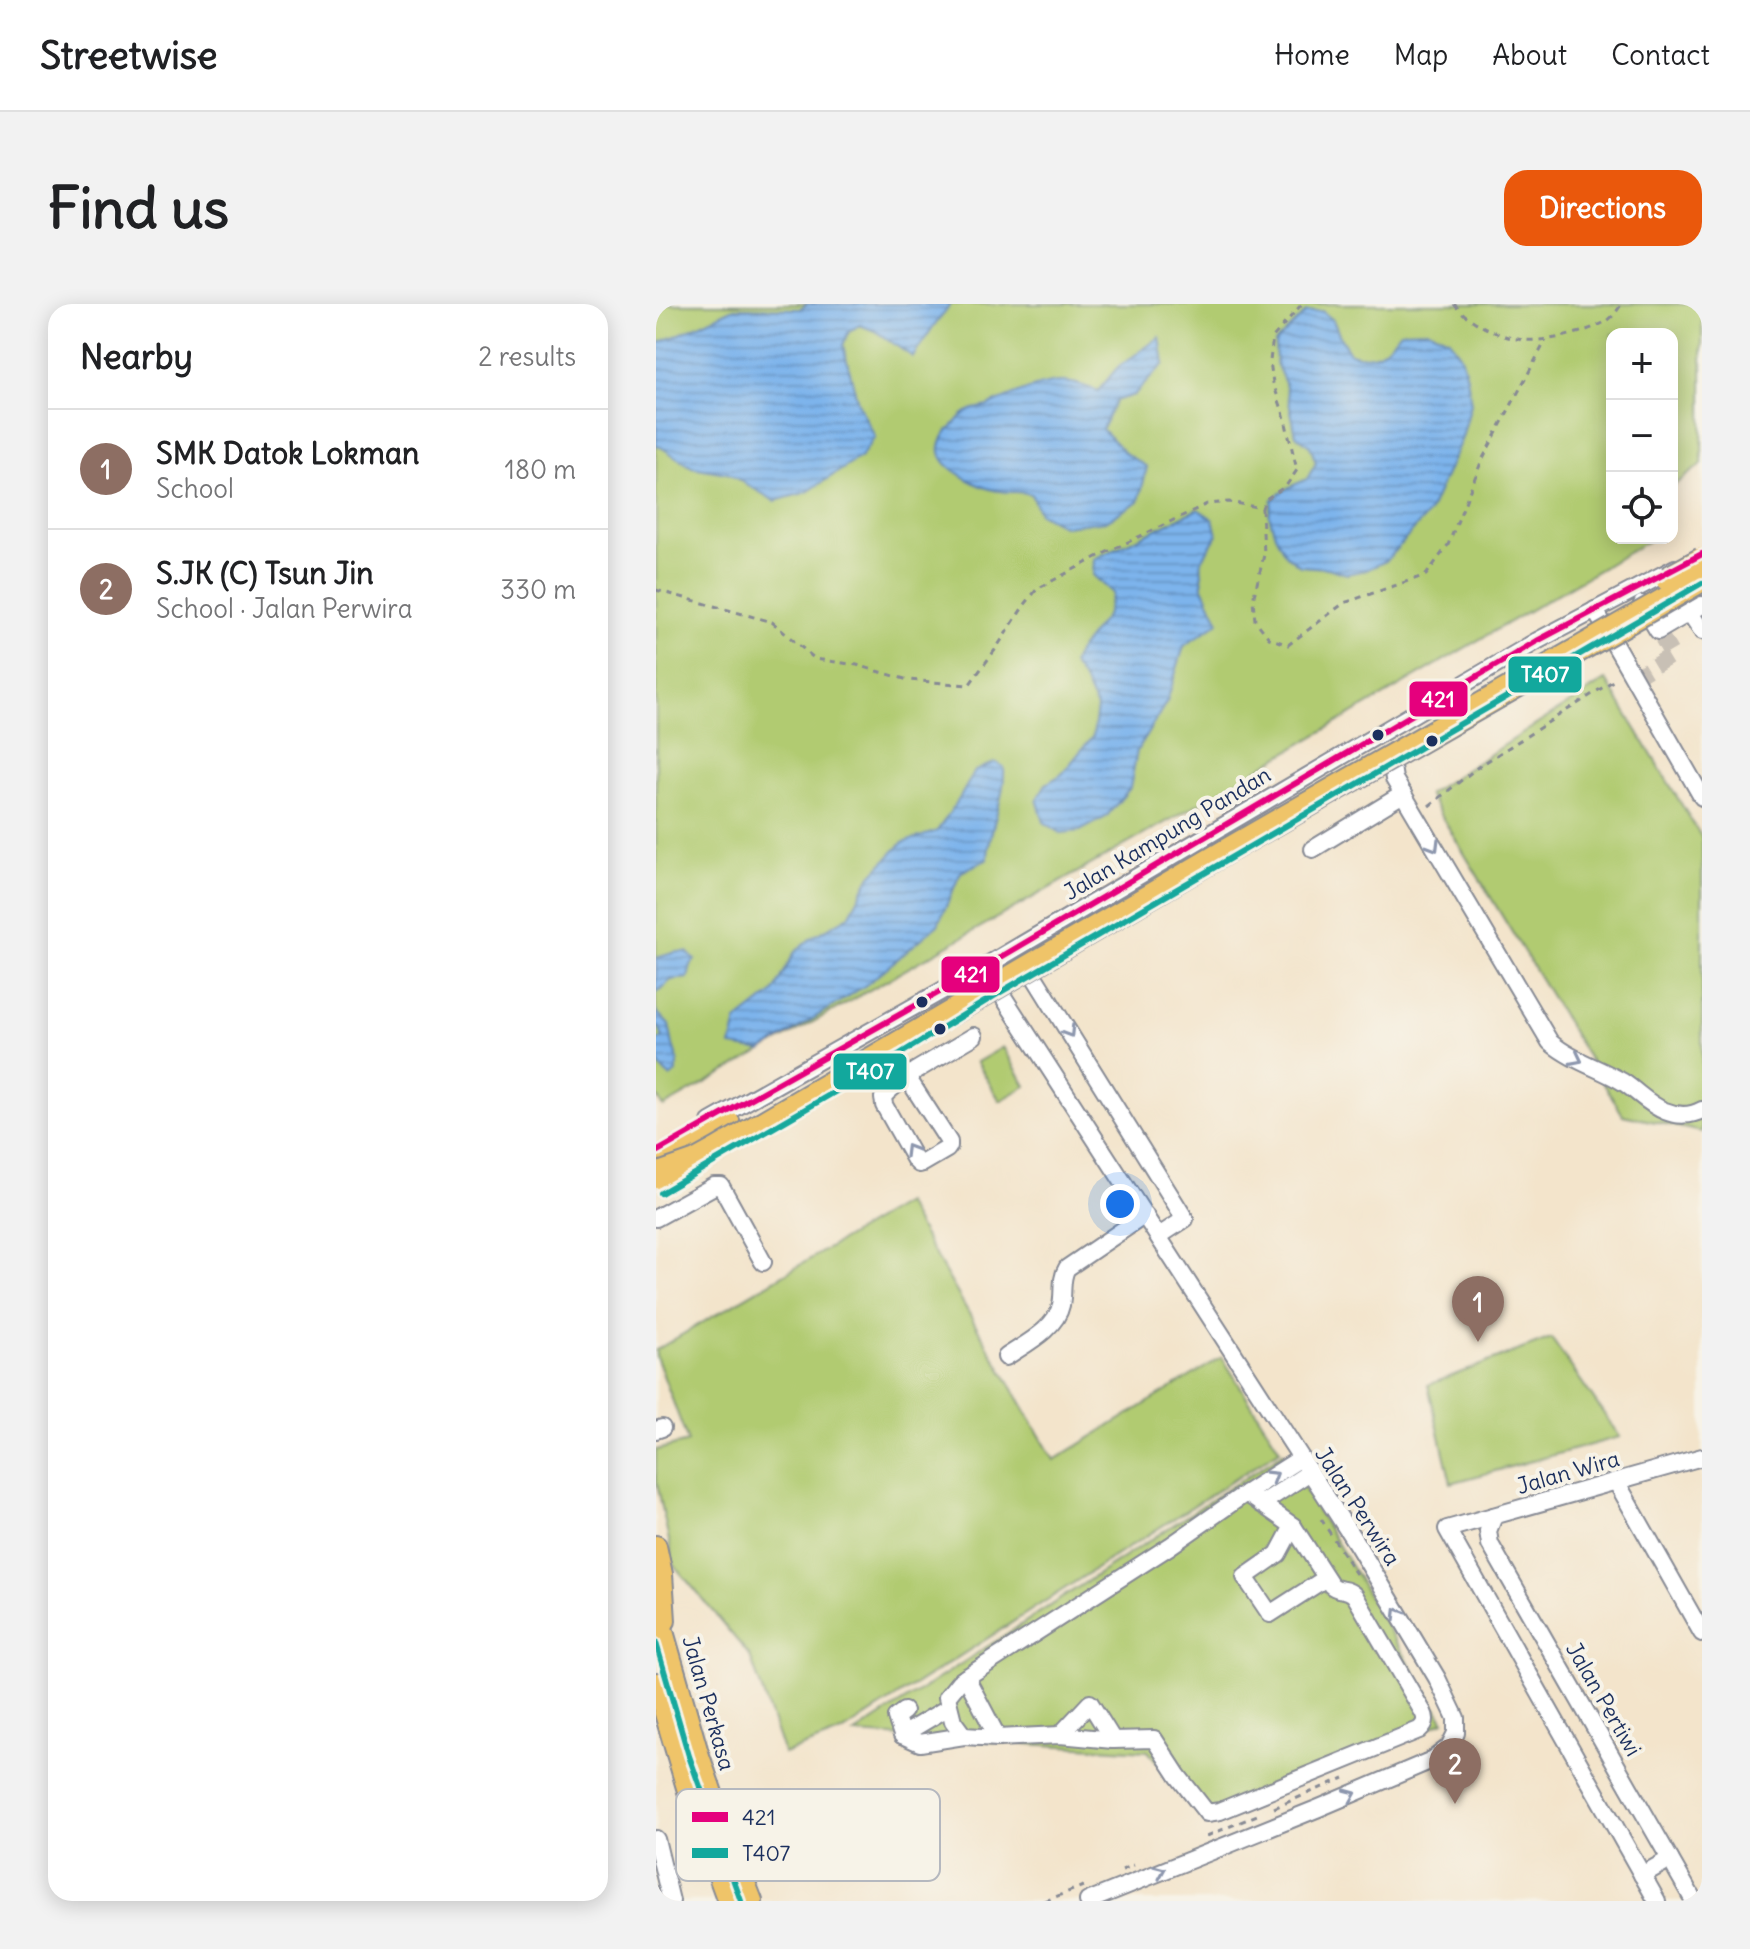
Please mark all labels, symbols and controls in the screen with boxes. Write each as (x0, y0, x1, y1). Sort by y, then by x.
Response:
text: Streetwise (40, 32, 218, 79)
text: Home (1274, 37, 1350, 73)
text: Map (1394, 37, 1448, 73)
text: About (1492, 37, 1567, 73)
text: Contact (1611, 37, 1710, 73)
button: Directions (1504, 170, 1702, 246)
text: Find us (48, 173, 229, 243)
map controls (1606, 328, 1678, 544)
button: + (1606, 328, 1678, 400)
text: Nearby (80, 335, 193, 378)
text: 2 results (478, 340, 576, 373)
button: − (1606, 400, 1678, 472)
text: SMK Datok Lokman (156, 434, 419, 472)
text: 1 (101, 453, 111, 486)
text: 180 m (505, 453, 576, 486)
text: School (156, 472, 234, 505)
button: locate (1606, 472, 1678, 544)
text: S.JK (C) Tsun Jin (156, 554, 374, 592)
text: 2 (99, 573, 113, 606)
text: 330 m (500, 573, 576, 606)
text: School · Jalan Perwira (156, 592, 413, 625)
line badge: T407 (1507, 655, 1583, 694)
text: T407 (1521, 660, 1569, 688)
line badge: 421 (1408, 680, 1469, 718)
text: 421 (1421, 685, 1455, 713)
unlabelled marker (1370, 727, 1386, 743)
unlabelled marker (1424, 733, 1440, 749)
street label: Jalan Kampung Pandan (1059, 760, 1275, 906)
one-way arrow (1424, 837, 1440, 852)
line badge: 421 (940, 955, 1001, 994)
text: 421 (954, 960, 988, 988)
unlabelled marker (914, 994, 930, 1010)
unlabelled marker (932, 1021, 948, 1037)
one-way arrow (1059, 1023, 1074, 1037)
one-way arrow (1568, 1049, 1583, 1065)
line badge: T407 (832, 1052, 908, 1091)
text: T407 (846, 1057, 894, 1085)
one-way arrow (904, 1144, 919, 1159)
your location (1100, 1184, 1140, 1224)
pin: 1 (1452, 1276, 1504, 1342)
street label: Jalan Perwira (1309, 1441, 1407, 1571)
street label: Jalan Wira (1513, 1444, 1623, 1500)
one-way arrow (1265, 1470, 1279, 1485)
one-way arrow (1393, 1607, 1408, 1622)
street label: Jalan Perkasa (676, 1633, 742, 1773)
street label: Jalan Pertiwi (1560, 1637, 1648, 1761)
pin: 2 (1429, 1738, 1481, 1804)
one-way arrow (1343, 1788, 1357, 1804)
legend (676, 1789, 940, 1881)
text: 421 (742, 1803, 776, 1831)
text: T407 (742, 1839, 791, 1867)
one-way arrow (1152, 1865, 1166, 1881)

